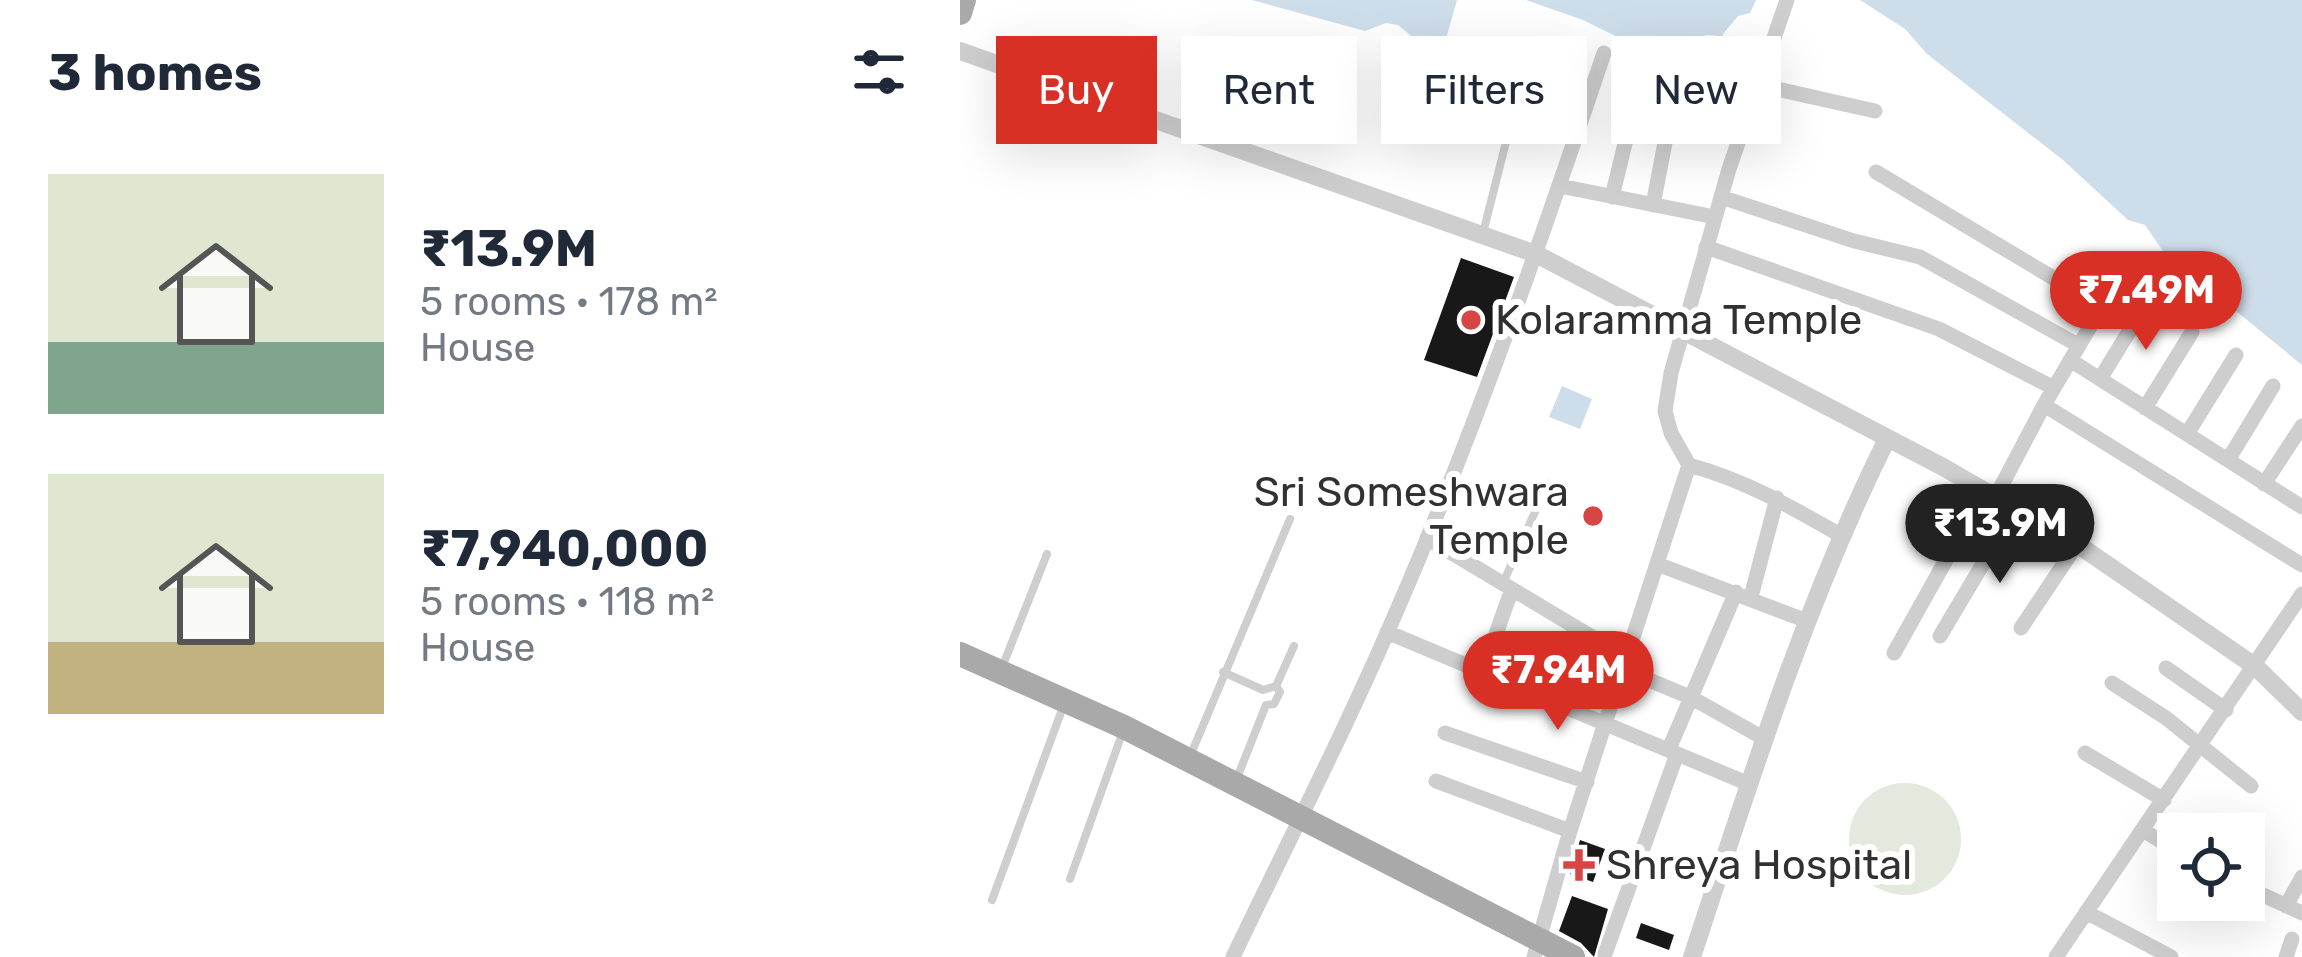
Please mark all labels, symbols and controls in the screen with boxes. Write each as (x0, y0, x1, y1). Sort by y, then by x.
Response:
chip: Buy (996, 36, 1157, 144)
chip: Rent (1181, 36, 1357, 144)
chip: Filters (1381, 36, 1587, 144)
chip: New (1611, 36, 1781, 144)
icon: filters (846, 39, 912, 105)
text: 3 homes (48, 42, 262, 103)
text: ₹13.9M (420, 218, 597, 279)
icon: home (144, 222, 288, 366)
pin: ₹7.49M (2048, 251, 2244, 353)
text: ₹7.49M (2077, 267, 2215, 313)
text: 5 rooms · 178 m² (420, 279, 718, 325)
place label: Kolaramma Temple (1495, 295, 1862, 345)
marker: Kolaramma Temple (1458, 307, 1484, 333)
text: House (420, 325, 535, 371)
place label: Sri Someshwara Temple (1254, 467, 1569, 565)
pin: ₹13.9M (1902, 484, 2098, 586)
text: ₹13.9M (1932, 500, 2068, 546)
marker: Sri Someshwara Temple (1580, 503, 1606, 529)
text: ₹7,940,000 (420, 518, 708, 579)
icon: home (144, 522, 288, 666)
text: 5 rooms · 118 m² (420, 579, 714, 625)
text: House (420, 625, 535, 671)
pin: ₹7.94M (1460, 631, 1656, 733)
text: ₹7.94M (1490, 647, 1626, 693)
map controls (2157, 813, 2265, 921)
button: locate (2157, 813, 2265, 921)
place label: Shreya Hospital (1606, 840, 1912, 890)
marker: Shreya Hospital (1563, 849, 1595, 881)

